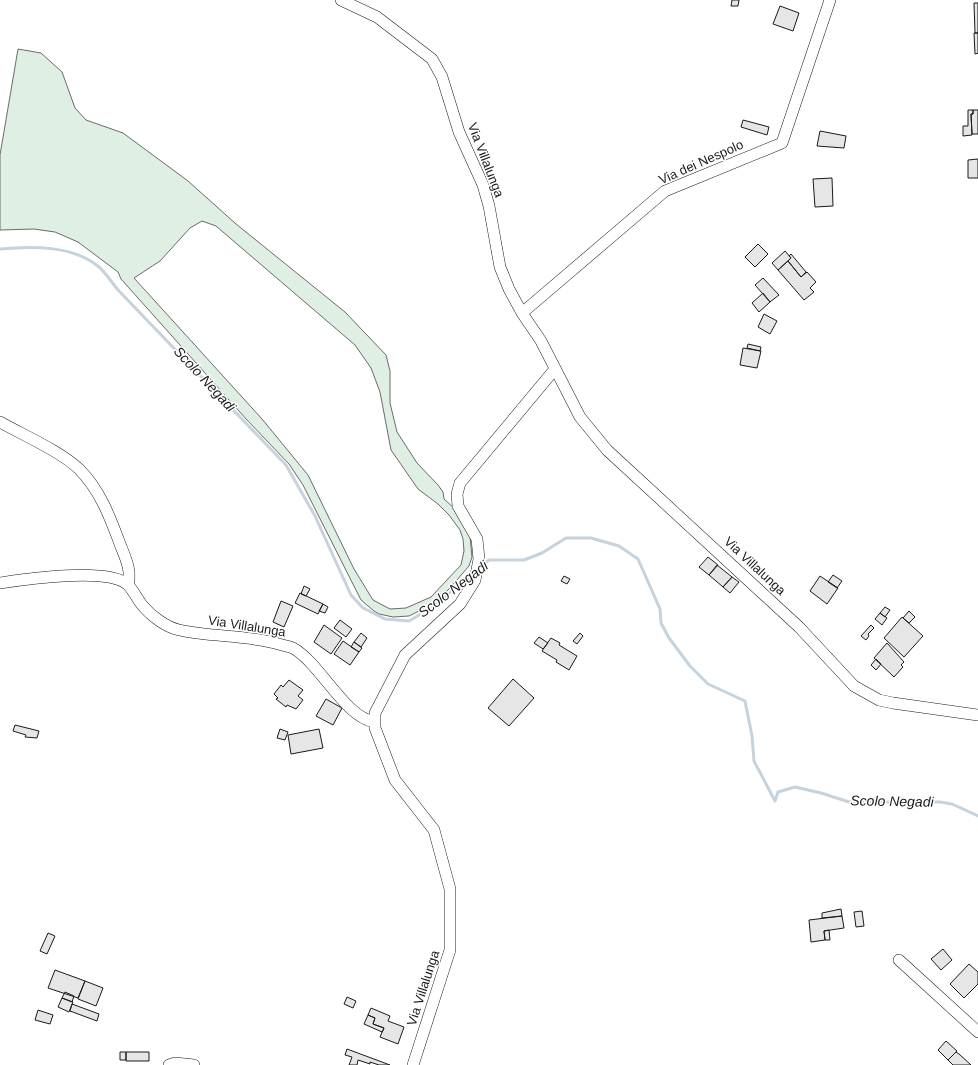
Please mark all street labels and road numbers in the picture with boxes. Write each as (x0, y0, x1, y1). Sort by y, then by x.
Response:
street label: Via Villalunga (465, 121, 507, 200)
street label: Via dei Nespolo (656, 137, 746, 187)
street label: Via Villalunga (721, 534, 789, 599)
street label: Via Villalunga (207, 612, 288, 640)
street label: Via Villalunga (404, 948, 442, 1028)

